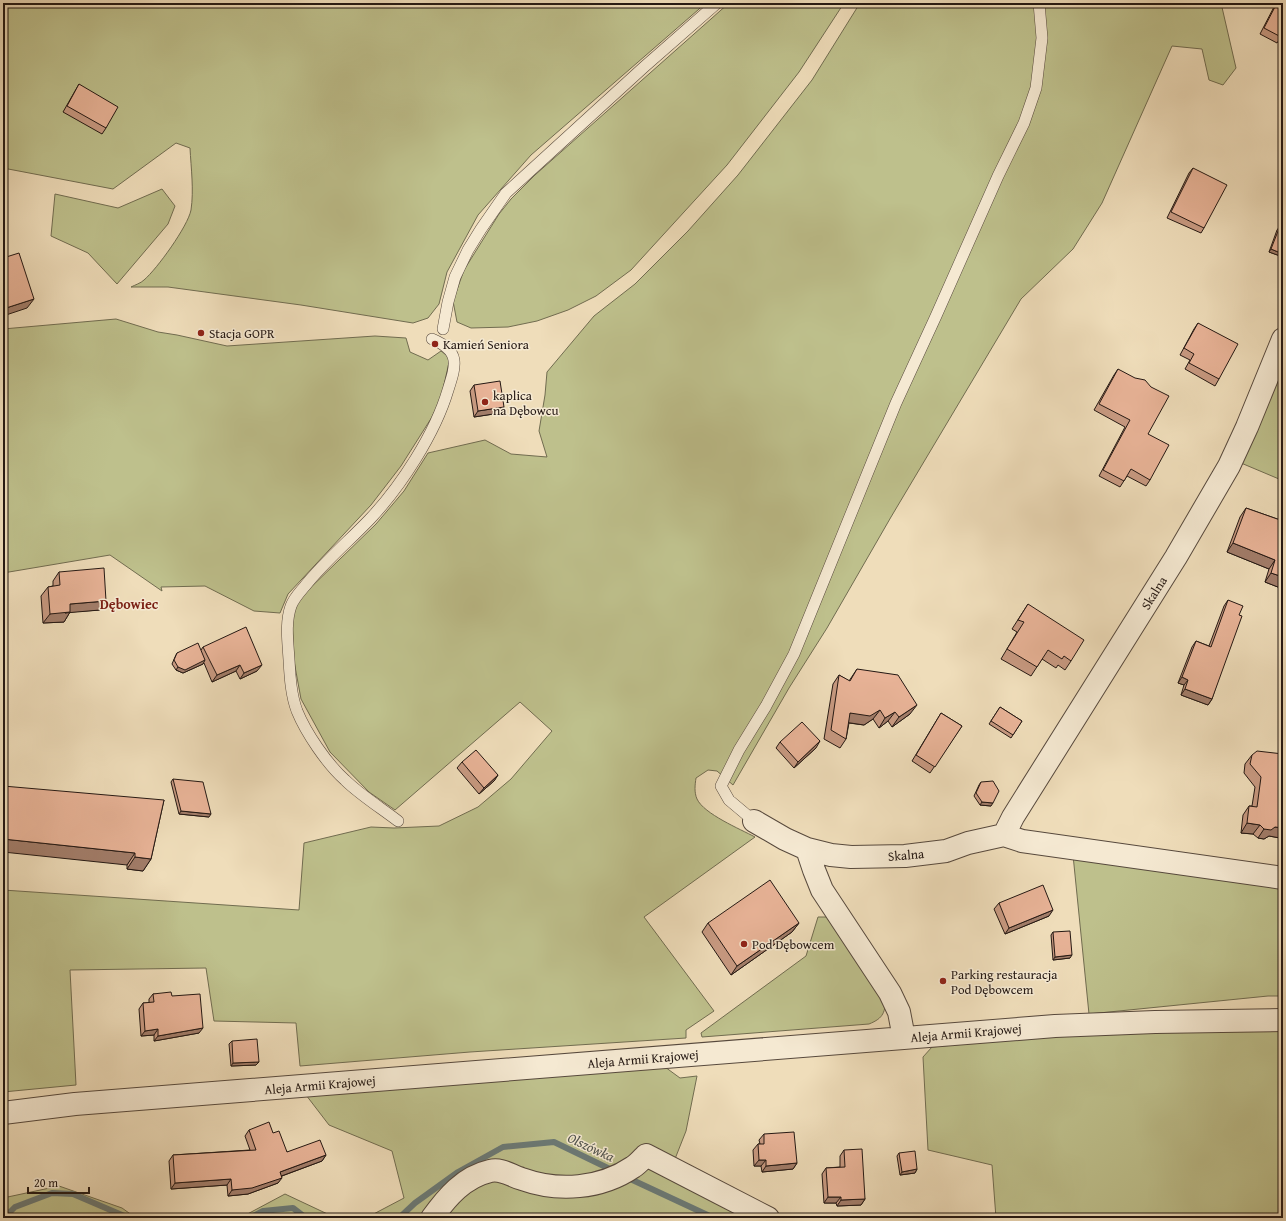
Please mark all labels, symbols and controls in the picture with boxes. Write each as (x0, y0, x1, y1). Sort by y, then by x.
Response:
place label: Stacja GOPR (209, 324, 275, 343)
marker: Stacja GOPR (196, 328, 206, 338)
place label: Kamień Seniora (443, 335, 530, 354)
marker: Kamień Seniora (430, 339, 440, 349)
place label: kaplica na Dębowcu (493, 386, 559, 420)
marker: kaplica na Dębowcu (480, 397, 490, 407)
street label: Skalna (1136, 572, 1172, 613)
district label: Dębowiec (100, 594, 159, 614)
street label: Skalna (887, 844, 926, 866)
place label: Pod Dębowcem (752, 935, 835, 954)
marker: Pod Dębowcem (739, 939, 749, 949)
place label: Parking restauracja Pod Dębowcem (951, 965, 1058, 999)
marker: Parking restauracja Pod Dębowcem (938, 976, 948, 986)
street label: Aleja Armii Krajowej (910, 1019, 1022, 1047)
street label: Aleja Armii Krajowej (587, 1045, 699, 1073)
street label: Aleja Armii Krajowej (264, 1071, 376, 1099)
water label: Olszówka (564, 1127, 618, 1167)
scale bar (28, 1169, 89, 1195)
text: 20 m (34, 1174, 58, 1191)

